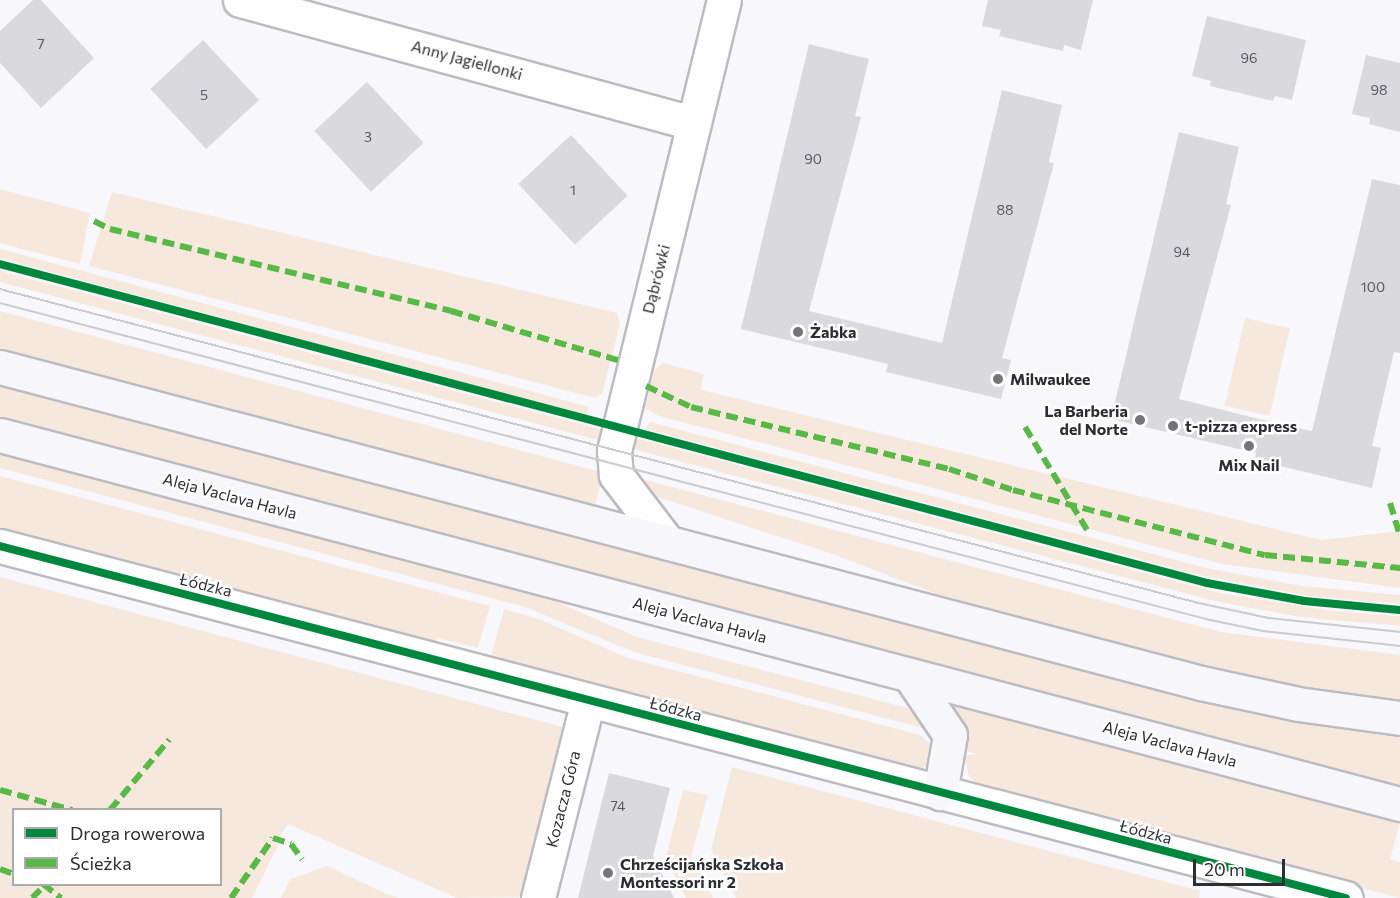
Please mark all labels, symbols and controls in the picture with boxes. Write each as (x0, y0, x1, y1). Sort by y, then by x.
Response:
house number: 7 (37, 36, 45, 52)
street label: Anny Jagiellonki (409, 36, 525, 84)
house number: 96 (1241, 50, 1257, 66)
house number: 98 (1371, 82, 1387, 98)
house number: 5 (200, 87, 208, 103)
house number: 3 (364, 129, 372, 145)
house number: 90 (804, 151, 822, 167)
house number: 1 (570, 182, 576, 198)
house number: 88 (997, 202, 1013, 218)
street label: Dąbrówki (638, 242, 674, 316)
house number: 94 (1174, 244, 1190, 260)
house number: 100 (1361, 279, 1385, 295)
place label: Żabka (810, 322, 857, 342)
marker: Żabka (791, 325, 805, 339)
place label: Milwaukee (1010, 369, 1091, 389)
marker: Milwaukee (991, 372, 1005, 386)
place label: La Barberia del Norte (1044, 401, 1128, 439)
marker: La Barberia del Norte (1133, 413, 1147, 427)
place label: t-pizza express (1185, 416, 1297, 436)
marker: t-pizza express (1166, 419, 1180, 433)
marker: Mix Nail (1242, 439, 1256, 453)
place label: Mix Nail (1218, 455, 1280, 475)
street label: Aleja Vaclava Havla (161, 469, 299, 523)
street label: Łódzka (178, 569, 234, 601)
street label: Aleja Vaclava Havla (631, 593, 769, 647)
street label: Łódzka (648, 693, 704, 725)
street label: Aleja Vaclava Havla (1101, 717, 1239, 771)
street label: Kozacza Góra (542, 749, 584, 849)
house number: 74 (611, 798, 625, 814)
legend (12, 808, 222, 886)
street label: Łódzka (1118, 816, 1174, 848)
text: Droga rowerowa (70, 822, 205, 844)
scale bar (1196, 847, 1288, 885)
text: Ścieżka (70, 852, 132, 874)
place label: Chrześcijańska Szkoła Montessori nr 2 (620, 854, 784, 892)
text: 20 m (1204, 858, 1245, 880)
marker: Chrześcijańska Szkoła Montessori nr 2 (601, 866, 615, 880)

